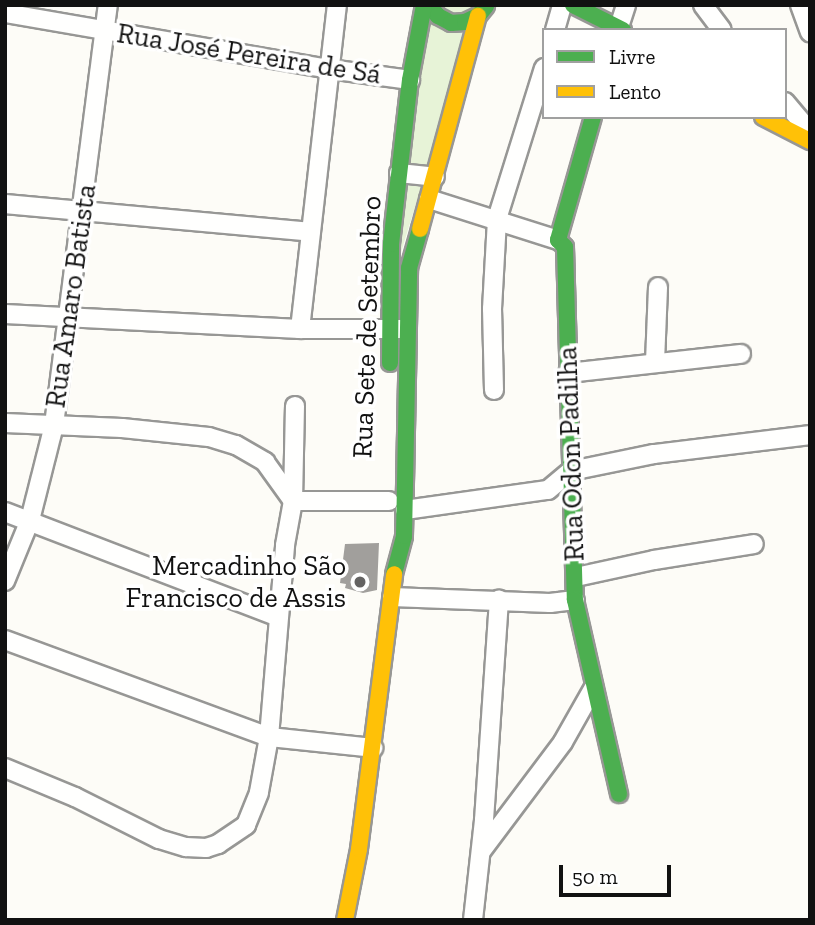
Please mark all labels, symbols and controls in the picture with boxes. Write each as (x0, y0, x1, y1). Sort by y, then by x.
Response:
street label: Rua José Pereira de Sá (114, 16, 384, 92)
legend (542, 28, 787, 119)
text: Livre (609, 44, 655, 69)
text: Lento (609, 79, 661, 104)
street label: Rua Amaro Batista (39, 182, 103, 410)
street label: Rua Sete de Setembro (346, 195, 388, 459)
street label: Rua Odon Padilha (550, 346, 592, 562)
place label: Mercadinho São Francisco de Assis (125, 549, 346, 615)
marker: Mercadinho São Francisco de Assis (352, 574, 368, 590)
scale bar (563, 852, 675, 896)
text: 50 m (572, 864, 618, 889)

